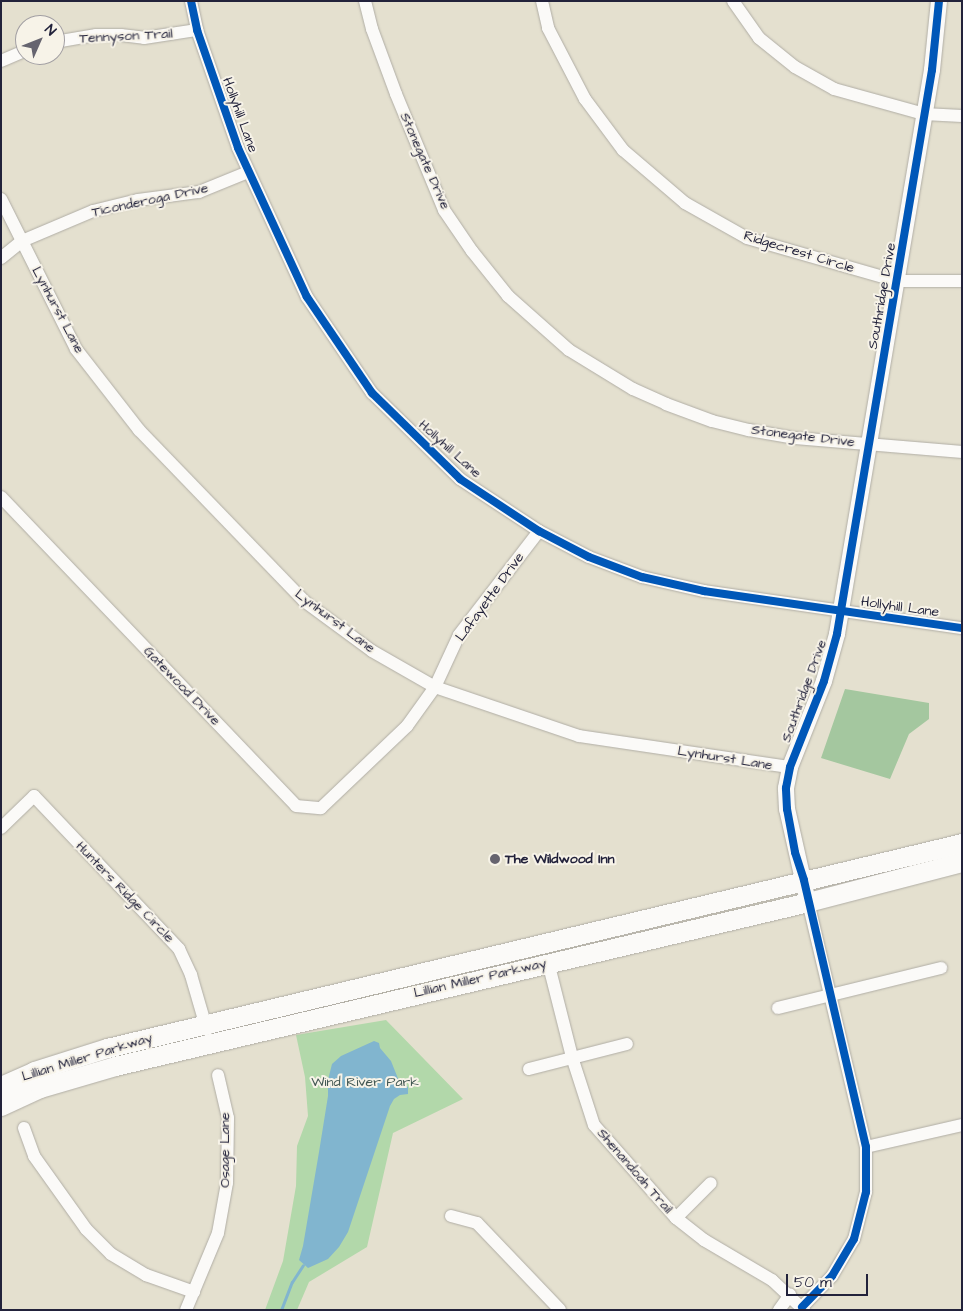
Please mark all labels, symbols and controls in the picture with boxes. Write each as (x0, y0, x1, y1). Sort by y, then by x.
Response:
north arrow (15, 15, 65, 65)
text: N (40, 20, 60, 40)
street label: Tennyson Trail (79, 25, 173, 47)
street label: Hollyhill Lane (219, 75, 261, 155)
street label: Stonegate Drive (396, 110, 454, 212)
street label: Ticonderoga Drive (90, 179, 210, 221)
street label: Ridgecrest Circle (742, 227, 856, 277)
street label: Southridge Drive (864, 241, 900, 351)
street label: Lynhurst Lane (28, 264, 88, 356)
street label: Hollyhill Lane (415, 416, 485, 482)
street label: Stonegate Drive (750, 421, 856, 451)
street label: Lafayette Drive (452, 549, 528, 645)
street label: Lynhurst Lane (292, 585, 378, 657)
street label: Hollyhill Lane (860, 593, 940, 621)
street label: Southridge Drive (778, 638, 830, 744)
street label: Gatewood Drive (140, 643, 224, 729)
street label: Lynhurst Lane (676, 742, 774, 774)
street label: Hunters Ridge Circle (72, 838, 178, 946)
place label: The Wildwood Inn (505, 851, 614, 867)
marker: The Wildwood Inn (489, 853, 501, 865)
street label: Lillian Miller Parkway (412, 955, 548, 1001)
street label: Lillian Miller Parkway (20, 1029, 154, 1085)
park label: Wind River Park (311, 1074, 419, 1090)
street label: Osage Lane (217, 1112, 233, 1188)
street label: Shenandoah Trail (593, 1125, 677, 1217)
scale bar (788, 1264, 870, 1296)
text: 50 m (794, 1272, 832, 1293)

